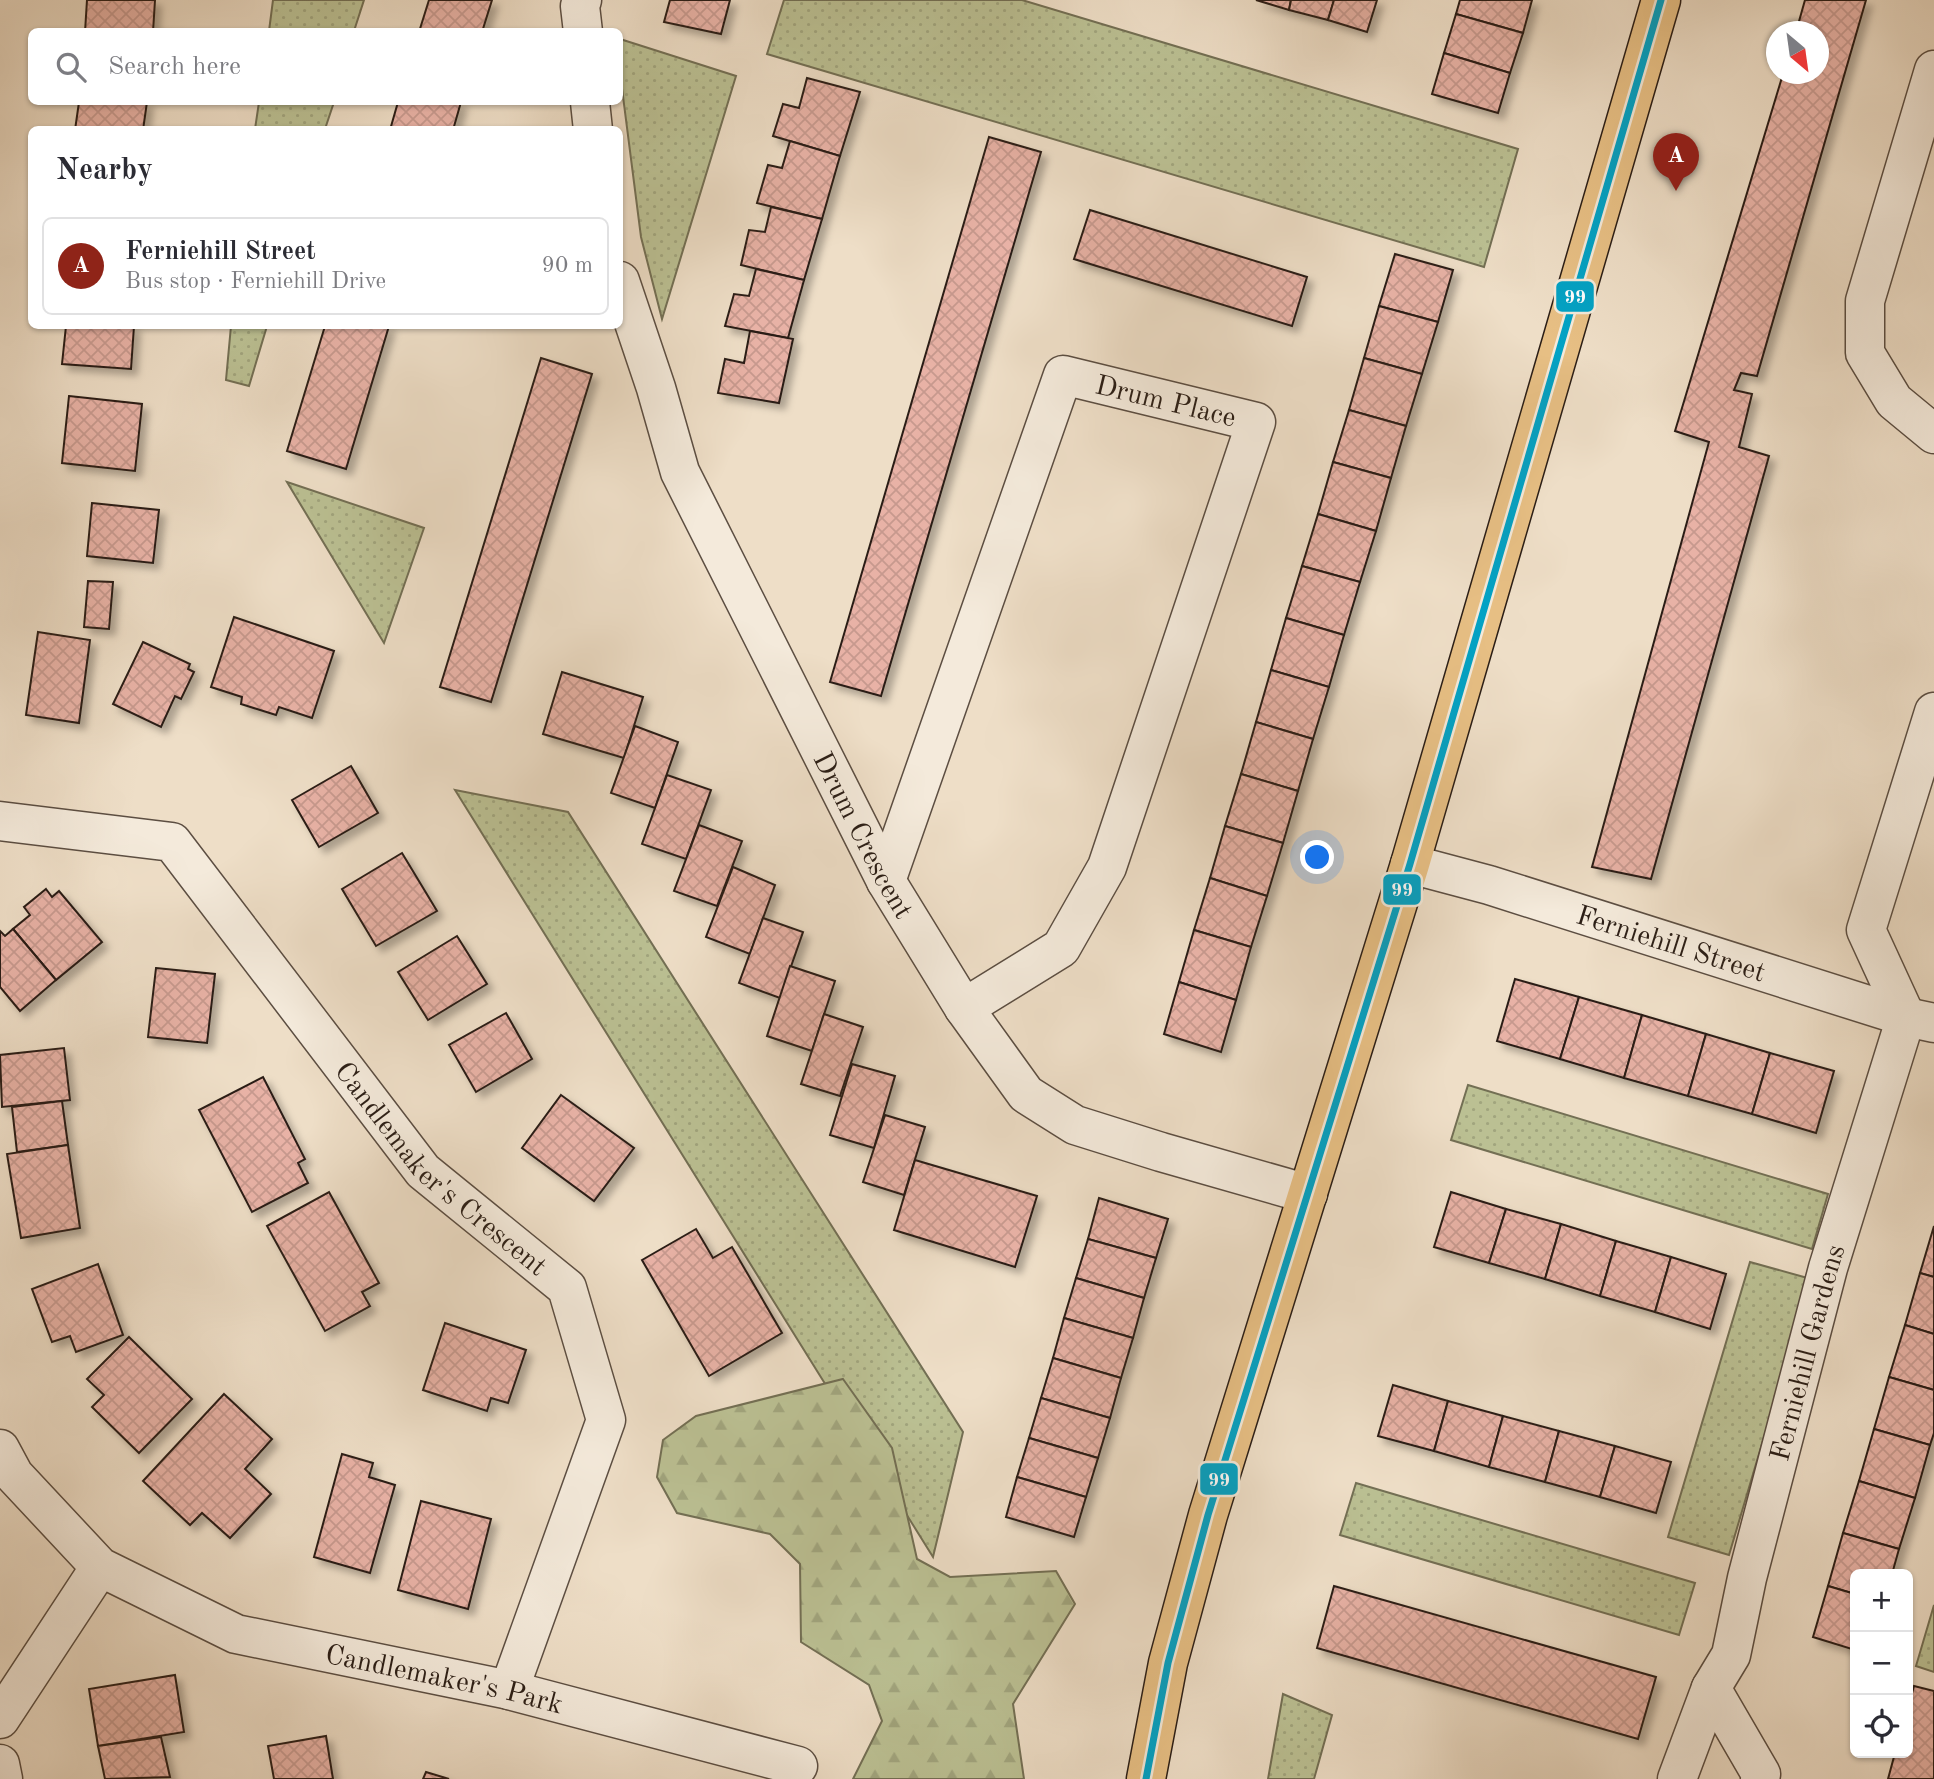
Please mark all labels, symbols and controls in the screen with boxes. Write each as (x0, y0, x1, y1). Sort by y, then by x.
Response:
north arrow (1766, 21, 1829, 84)
search box (28, 28, 623, 105)
icon: search (52, 48, 90, 86)
text: Search here (108, 54, 241, 80)
pin: A (1653, 133, 1699, 191)
text: Nearby (56, 156, 153, 186)
text: Ferniehill Street (125, 239, 316, 265)
text: A (72, 254, 90, 277)
text: 90 m (542, 254, 593, 277)
text: Bus stop · Ferniehill Drive (125, 270, 386, 293)
line badge: 99 (1555, 280, 1595, 313)
text: 99 (1564, 289, 1586, 308)
street label: Drum Place (1092, 372, 1238, 434)
street label: Drum Crescent (806, 748, 917, 925)
your location (1300, 840, 1334, 874)
line badge: 99 (1382, 873, 1422, 906)
text: 99 (1391, 882, 1413, 901)
street label: Ferniehill Street (1572, 903, 1769, 989)
street label: Candlemaker's Crescent (328, 1058, 551, 1282)
street label: Ferniehill Gardens (1767, 1242, 1851, 1465)
line badge: 99 (1199, 1462, 1239, 1496)
text: 99 (1208, 1472, 1230, 1491)
map controls (1850, 1569, 1913, 1758)
button: + (1850, 1569, 1913, 1632)
button: − (1850, 1632, 1913, 1695)
street label: Candlemaker's Park (323, 1642, 565, 1721)
button: locate (1850, 1695, 1913, 1758)

